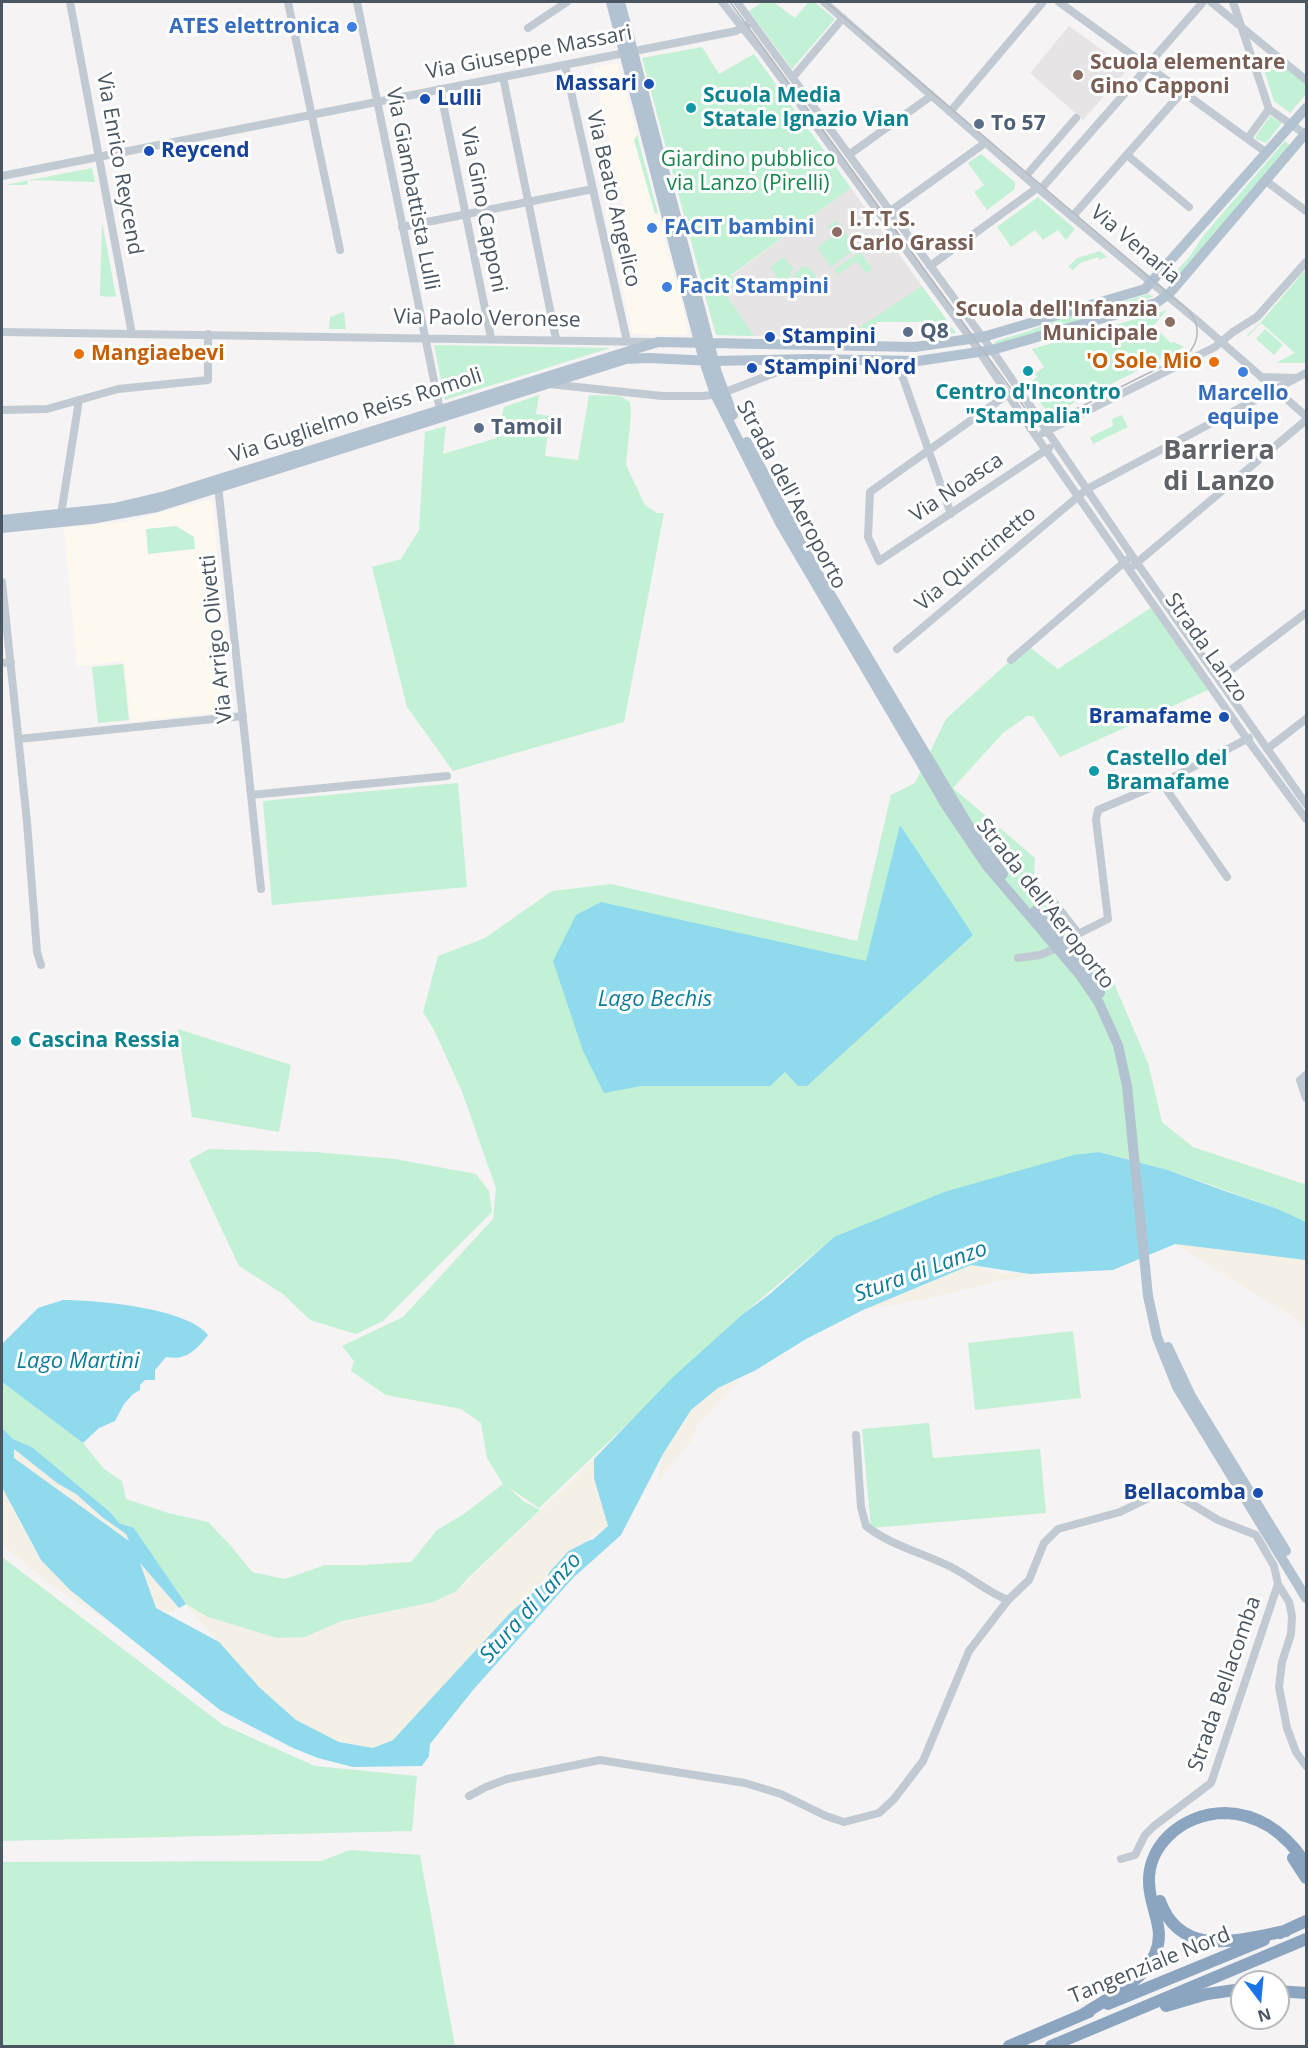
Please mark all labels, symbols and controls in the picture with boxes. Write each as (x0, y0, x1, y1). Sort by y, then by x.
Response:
place label: ATES elettronica (169, 14, 340, 40)
marker: ATES elettronica (345, 20, 359, 34)
street label: Via Giuseppe Massari (424, 21, 634, 85)
place label: Scuola elementare Gino Capponi (1090, 50, 1286, 100)
marker: Scuola elementare Gino Capponi (1071, 68, 1085, 82)
street label: Via Enrico Reycend (91, 71, 147, 257)
place label: Massari (555, 71, 637, 97)
marker: Massari (642, 77, 656, 91)
place label: Scuola Media Statale Ignazio Vian (703, 83, 909, 133)
street label: Via Giambattista Lulli (380, 86, 444, 292)
place label: Lulli (437, 86, 482, 112)
marker: Lulli (418, 92, 432, 106)
marker: Scuola Media Statale Ignazio Vian (684, 101, 698, 115)
street label: Via Beato Angelico (580, 108, 646, 290)
place label: To 57 (991, 111, 1046, 137)
marker: To 57 (972, 117, 986, 131)
street label: Via Gino Capponi (455, 125, 511, 295)
place label: Reycend (161, 138, 250, 164)
marker: Reycend (142, 144, 156, 158)
park label: Giardino pubblico via Lanzo (Pirelli) (661, 147, 835, 197)
street label: Via Venaria (1085, 200, 1185, 290)
place label: I.T.T.S. Carlo Grassi (849, 207, 974, 257)
place label: FACIT bambini (664, 215, 814, 241)
marker: FACIT bambini (645, 221, 659, 235)
marker: I.T.T.S. Carlo Grassi (830, 225, 844, 239)
place label: Facit Stampini (679, 274, 829, 300)
marker: Facit Stampini (660, 280, 674, 294)
place label: Scuola dell'Infanzia Municipale (955, 297, 1158, 347)
street label: Via Paolo Veronese (393, 305, 581, 333)
marker: Scuola dell'Infanzia Municipale (1163, 315, 1177, 329)
place label: Q8 (920, 319, 949, 345)
place label: Stampini (782, 324, 876, 350)
marker: Q8 (901, 325, 915, 339)
marker: Stampini (763, 330, 777, 344)
place label: Mangiaebevi (91, 341, 225, 367)
marker: Mangiaebevi (72, 347, 86, 361)
place label: 'O Sole Mio (1086, 349, 1202, 375)
place label: Stampini Nord (764, 355, 916, 381)
marker: 'O Sole Mio (1207, 355, 1221, 369)
marker: Stampini Nord (745, 361, 759, 375)
street label: Via Guglielmo Reiss Romoli (227, 363, 485, 469)
marker: Centro d'Incontro "Stampalia" (1021, 364, 1035, 378)
marker: Marcello equipe (1236, 365, 1250, 379)
place label: Centro d'Incontro "Stampalia" (935, 380, 1121, 430)
place label: Marcello equipe (1197, 381, 1289, 431)
street label: Strada dell'Aeroporto (731, 397, 851, 593)
place label: Tamoil (491, 415, 562, 441)
marker: Tamoil (472, 421, 486, 435)
district label: Barriera di Lanzo (1163, 435, 1275, 498)
street label: Via Noasca (906, 448, 1008, 528)
street label: Via Quincinetto (910, 501, 1042, 617)
street label: Via Arrigo Olivetti (196, 553, 238, 725)
street label: Strada Lanzo (1159, 589, 1253, 707)
place label: Bramafame (1089, 704, 1212, 730)
marker: Bramafame (1217, 710, 1231, 724)
place label: Castello del Bramafame (1106, 746, 1229, 796)
marker: Castello del Bramafame (1087, 764, 1101, 778)
street label: Strada dell'Aeroporto (971, 814, 1119, 994)
water label: Lago Bechis (598, 987, 712, 1013)
place label: Cascina Ressia (28, 1028, 180, 1054)
marker: Cascina Ressia (9, 1034, 23, 1048)
water label: Stura di Lanzo (851, 1236, 991, 1308)
water label: Lago Martini (16, 1349, 140, 1375)
place label: Bellacomba (1124, 1480, 1246, 1506)
marker: Bellacomba (1251, 1486, 1265, 1500)
water label: Stura di Lanzo (474, 1547, 588, 1669)
street label: Strada Bellacomba (1183, 1593, 1267, 1775)
street label: Tangenziale Nord (1066, 1922, 1234, 2010)
north arrow (1230, 1970, 1290, 2030)
text: N (1255, 2003, 1274, 2028)

